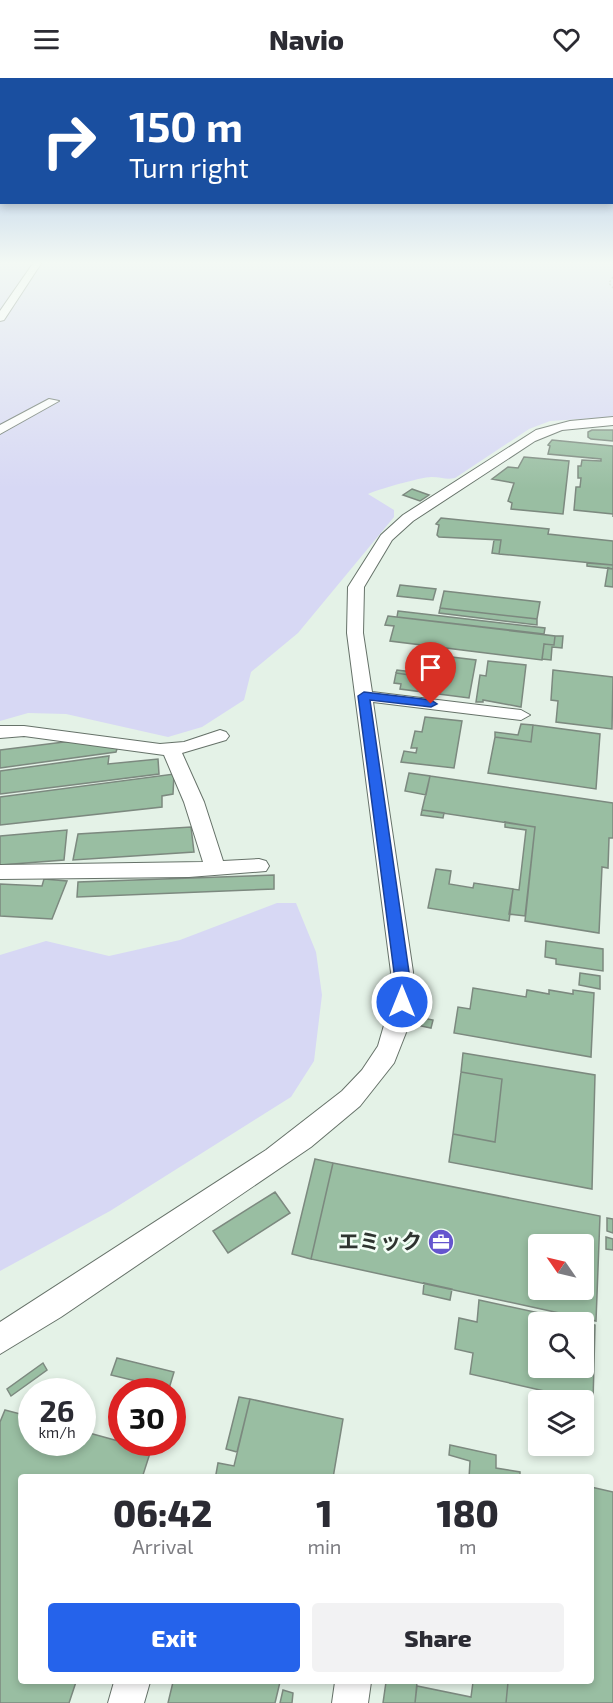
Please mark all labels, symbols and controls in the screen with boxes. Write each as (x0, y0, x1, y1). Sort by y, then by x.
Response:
icon: menu (30, 23, 63, 56)
text: Navio (269, 23, 344, 55)
icon: heart (550, 23, 583, 56)
text: 150 m (129, 100, 243, 150)
icon: right (30, 102, 108, 180)
text: Turn right (129, 151, 249, 183)
pin (405, 642, 456, 704)
icon: arrive (414, 651, 447, 684)
position arrow (370, 970, 434, 1034)
office icon: エミック (426, 1227, 456, 1257)
place label: エミック (338, 1228, 422, 1253)
north arrow (528, 1234, 594, 1300)
map controls (528, 1234, 594, 1456)
button: search (528, 1312, 594, 1378)
speed limit sign: 30 (108, 1378, 186, 1456)
button: layers (528, 1390, 594, 1456)
text: 26 (39, 1392, 75, 1428)
text: km/h (38, 1423, 76, 1441)
text: 06:42 (113, 1491, 212, 1534)
text: 1 (316, 1491, 333, 1534)
text: 180 (437, 1491, 499, 1534)
text: Arrival (132, 1534, 193, 1558)
text: min (307, 1534, 341, 1558)
text: m (459, 1534, 476, 1558)
button: Exit (48, 1603, 300, 1672)
button: Share (312, 1603, 564, 1672)

